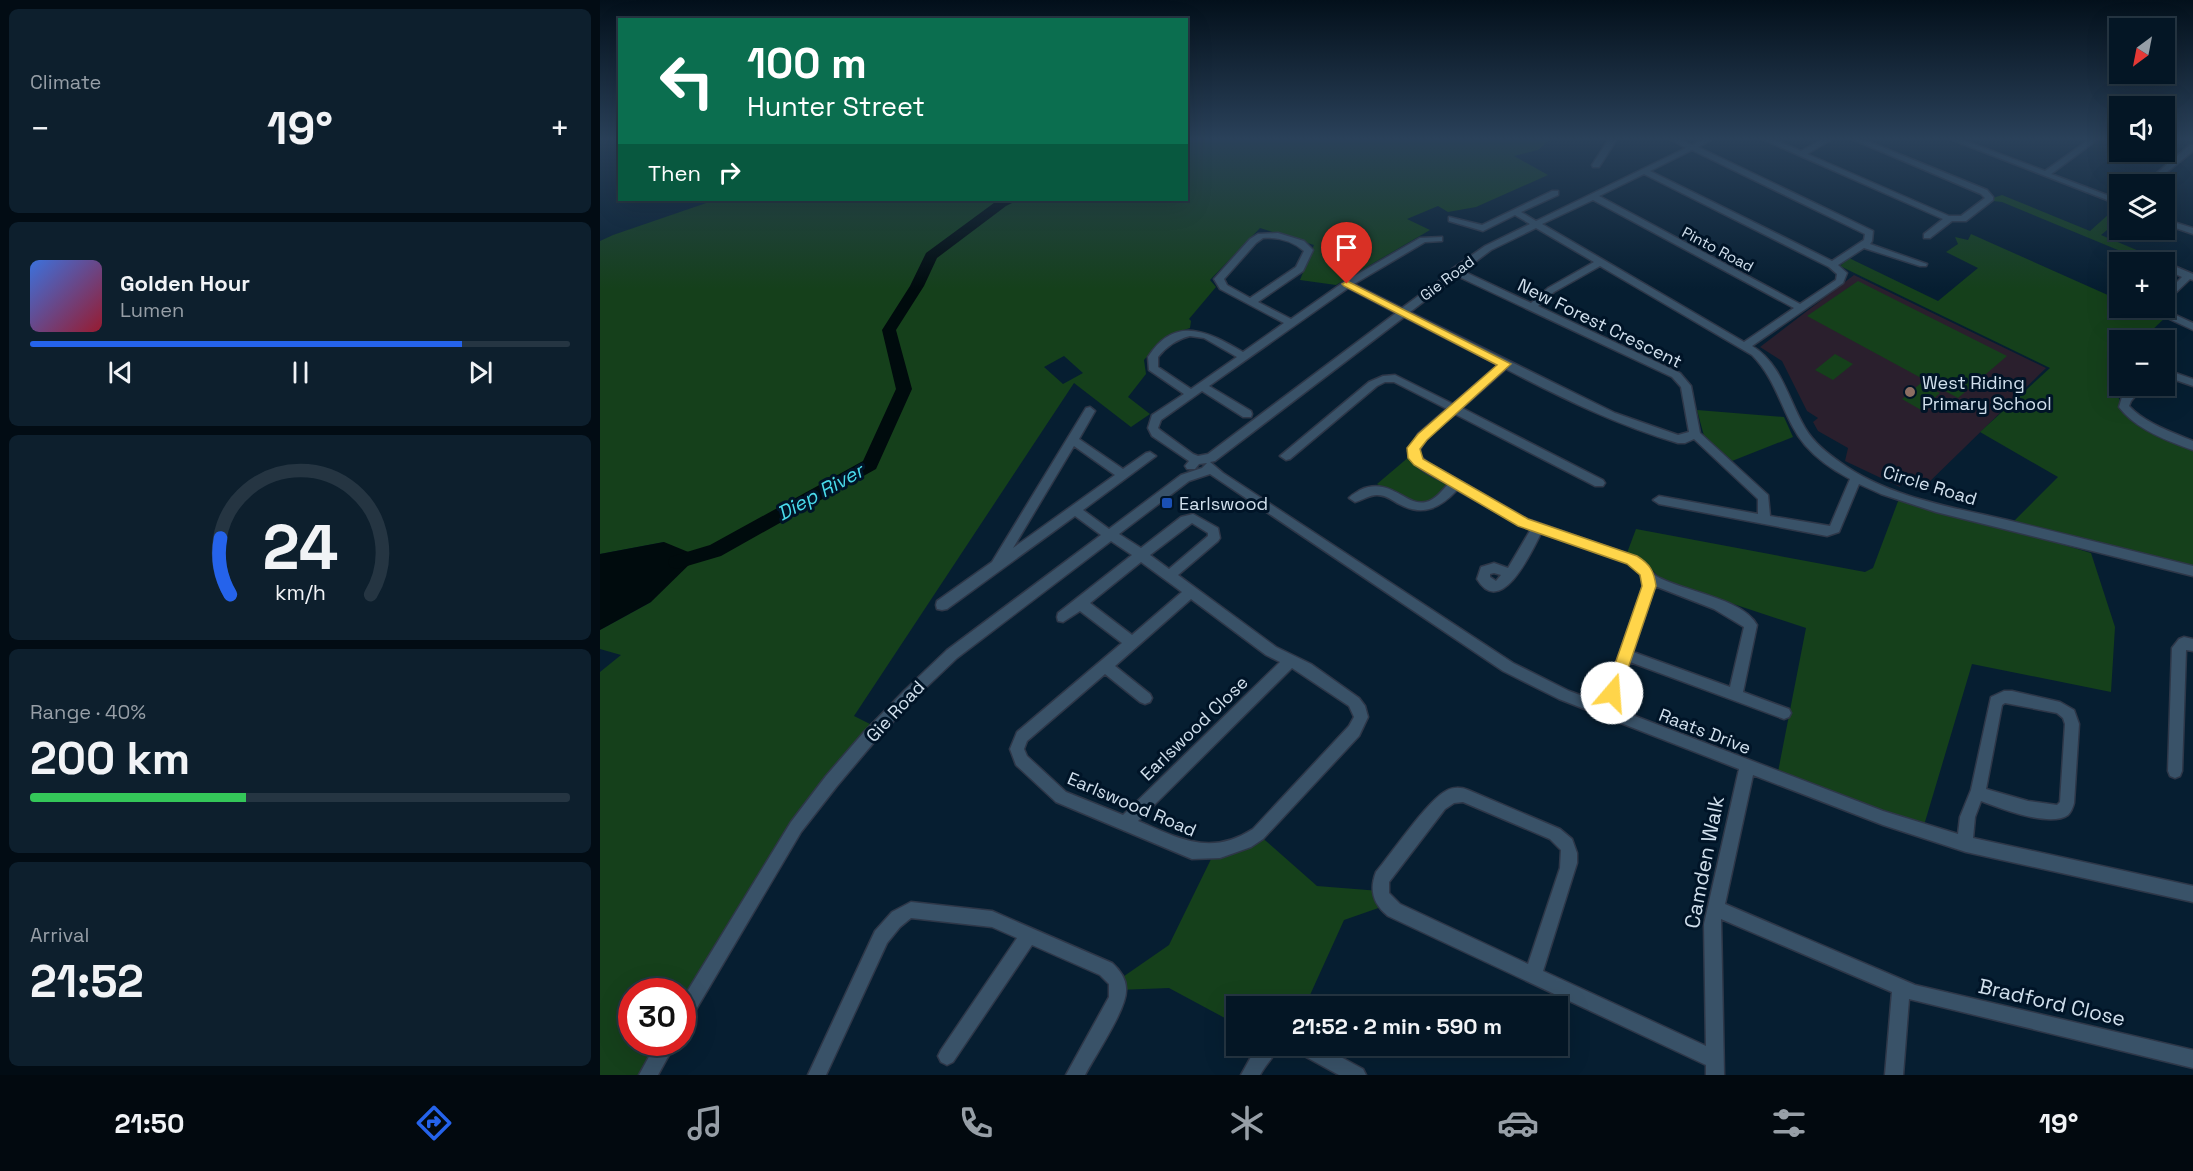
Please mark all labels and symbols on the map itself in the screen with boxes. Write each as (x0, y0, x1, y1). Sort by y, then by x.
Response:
north arrow (2109, 18, 2175, 84)
pin (1321, 222, 1372, 284)
street label: Pinto Road (1679, 222, 1757, 276)
street label: Gie Road (1416, 251, 1478, 305)
street label: New Forest Crescent (1514, 273, 1686, 373)
place label: West Riding Primary School (1922, 371, 2052, 415)
marker: West Riding Primary School (1903, 385, 1917, 399)
water label: Diep River (772, 456, 870, 526)
street label: Circle Road (1880, 460, 1980, 510)
place label: Earlswood (1179, 492, 1268, 515)
marker: Earlswood (1160, 496, 1174, 510)
position arrow (1580, 661, 1644, 725)
street label: Earlswood Close (1135, 671, 1253, 785)
street label: Gie Road (861, 675, 929, 747)
street label: Raats Drive (1656, 703, 1754, 759)
street label: Earlswood Road (1064, 766, 1200, 842)
street label: Camden Walk (1678, 793, 1730, 931)
street label: Bradford Close (1976, 972, 2128, 1032)
speed limit sign: 30 (618, 978, 696, 1056)

